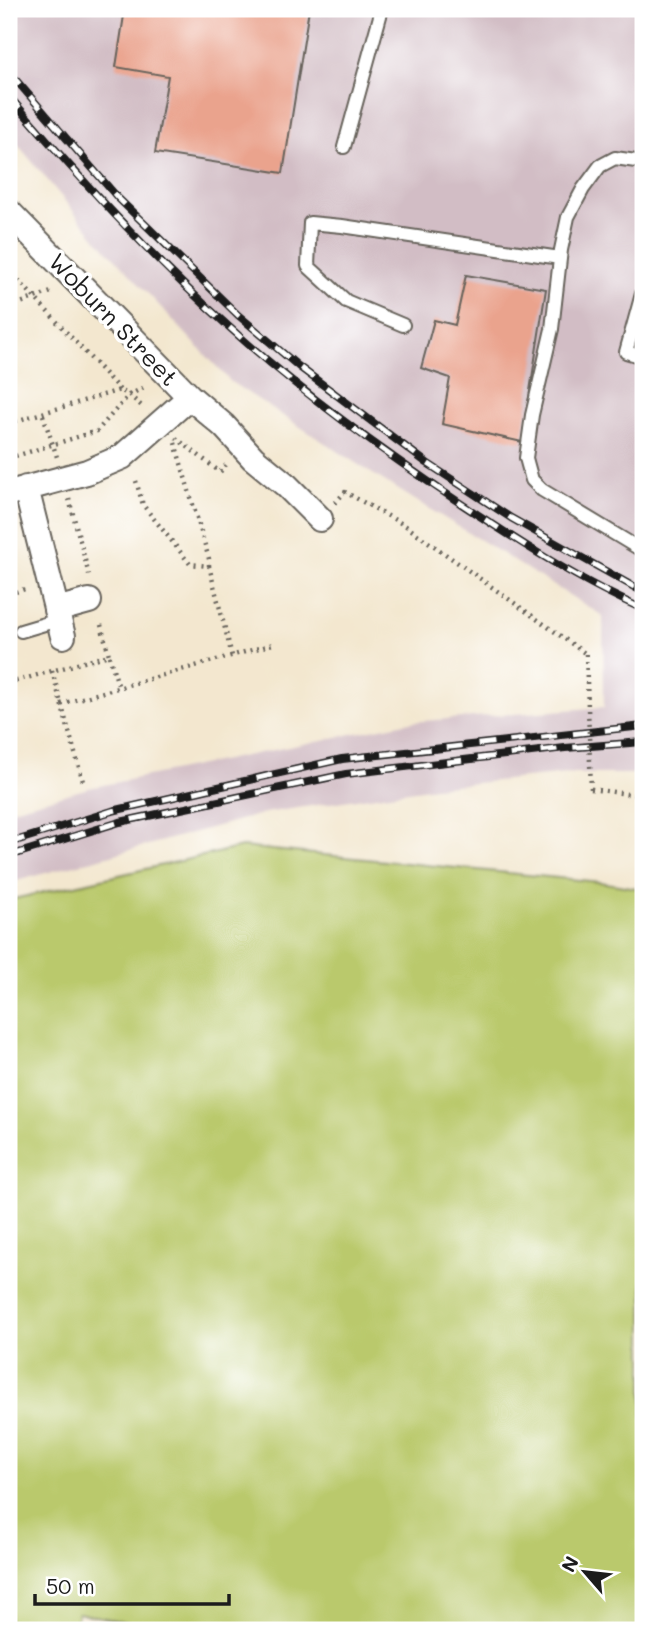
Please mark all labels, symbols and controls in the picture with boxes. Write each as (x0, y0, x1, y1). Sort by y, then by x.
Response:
street label: Woburn Street (43, 246, 185, 392)
north arrow (550, 1538, 620, 1608)
text: N (555, 1552, 584, 1576)
scale bar (35, 1562, 229, 1606)
text: 50 m (46, 1572, 95, 1599)

